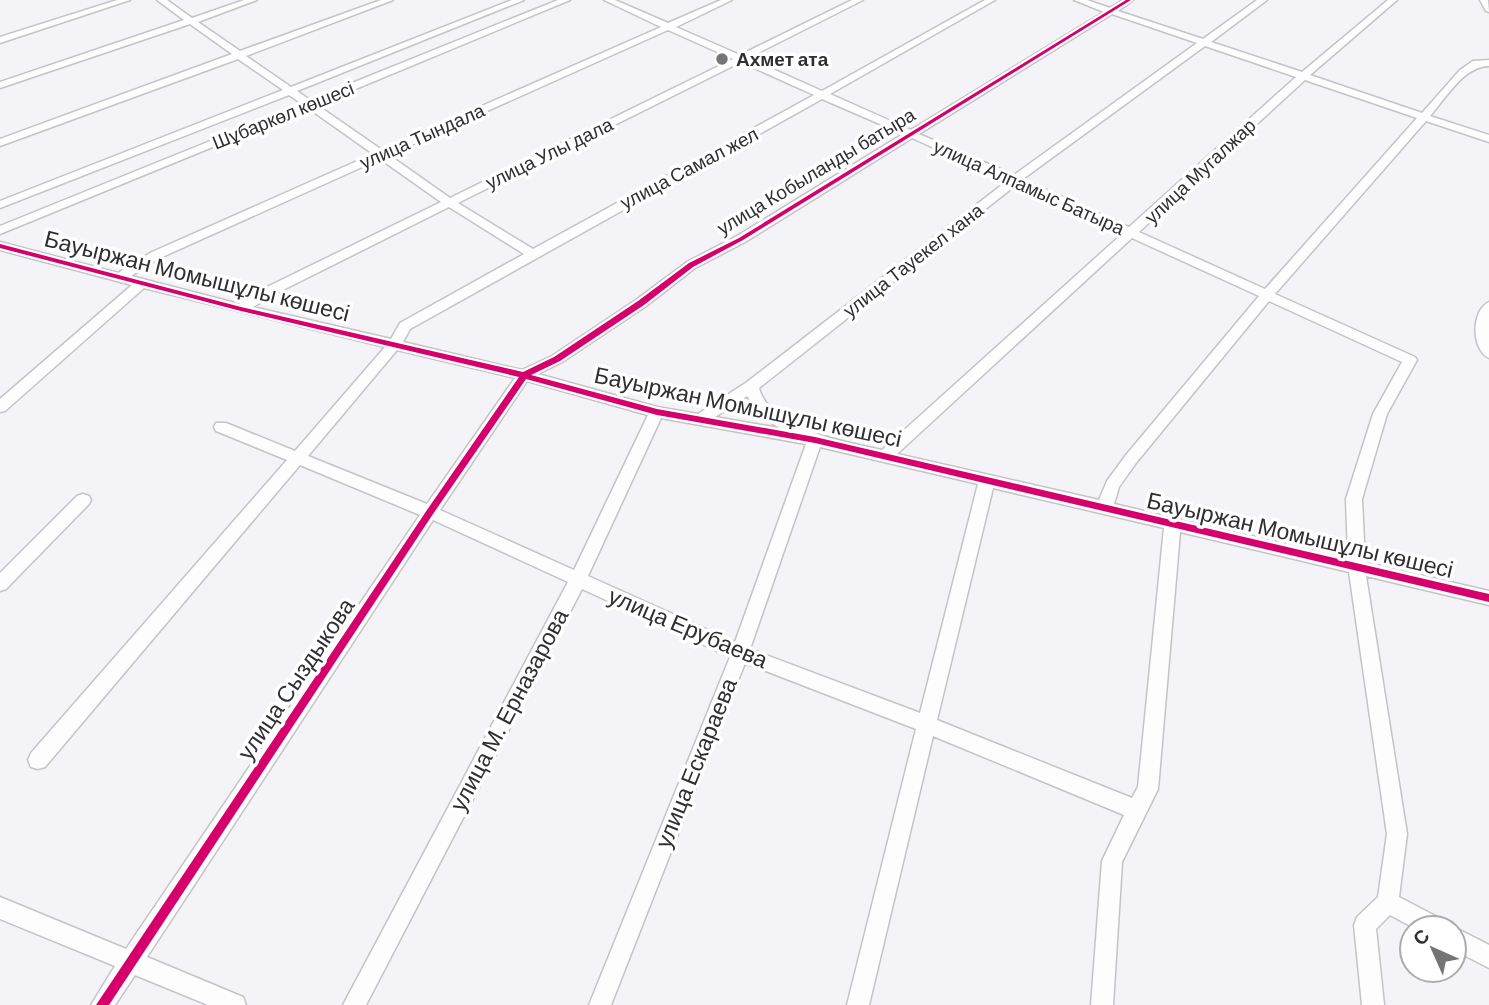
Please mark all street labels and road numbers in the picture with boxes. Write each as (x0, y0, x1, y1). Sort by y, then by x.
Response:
street label: Шұбаркөл көшесі (209, 76, 357, 153)
street label: улица Тындала (356, 98, 488, 173)
street label: улица Кобыланды батыра (713, 102, 919, 239)
street label: улица Улы дала (481, 112, 617, 193)
street label: улица Мугалжар (1139, 113, 1260, 228)
street label: улица Самал жел (616, 122, 762, 214)
street label: улица Алпамыс Батыра (930, 134, 1129, 239)
street label: улица Тауекел хана (838, 198, 988, 321)
street label: Бауыржан Момышұлы көшесі (42, 223, 353, 327)
street label: Бауыржан Момышұлы көшесі (592, 360, 905, 452)
street label: Бауыржан Момышұлы көшесі (1144, 485, 1456, 583)
street label: улица Ерубаева (604, 581, 772, 673)
street label: улица Сыздыкова (231, 592, 360, 765)
street label: улица М. Ерназарова (443, 603, 573, 815)
street label: улица Ескараева (648, 673, 742, 852)

